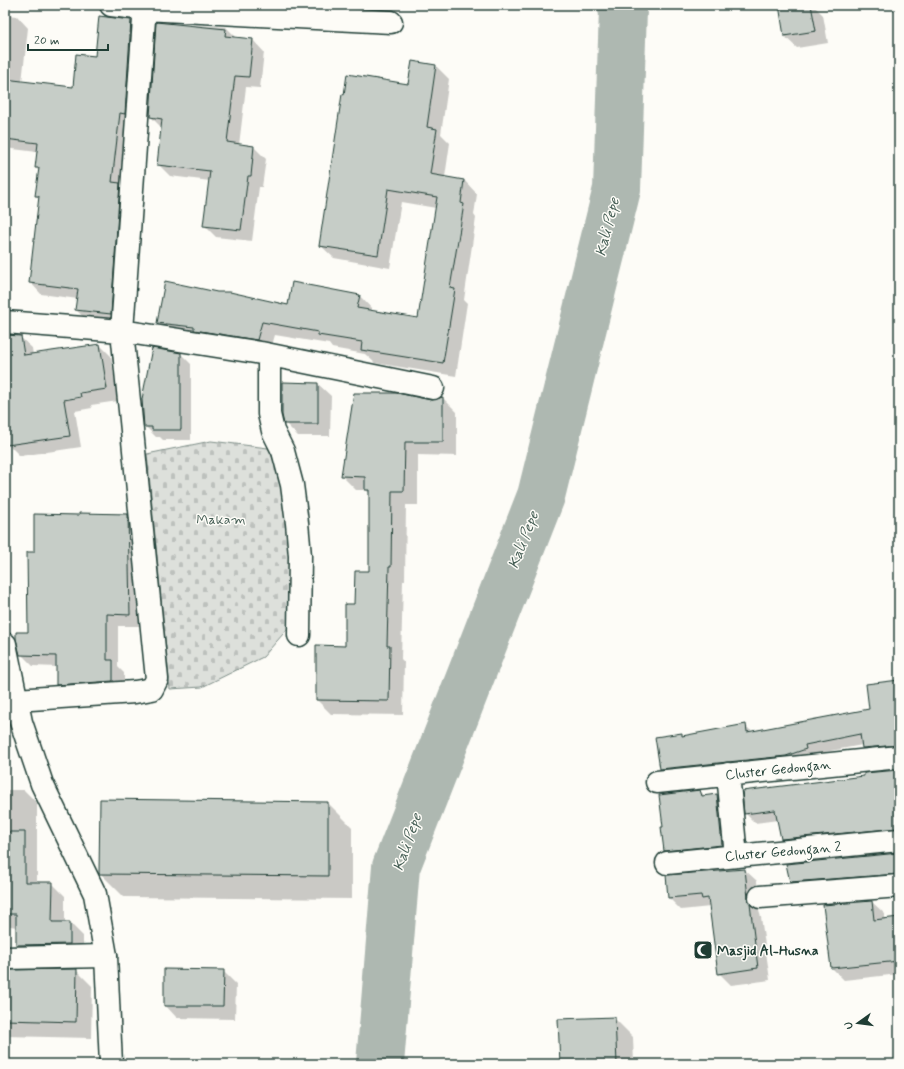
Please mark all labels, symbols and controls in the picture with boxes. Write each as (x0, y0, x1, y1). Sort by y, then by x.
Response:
scale bar (28, 26, 108, 52)
text: 20 m (34, 33, 60, 49)
water label: Kali Pepe (591, 195, 625, 259)
water label: Kali Pepe (504, 508, 544, 572)
park label: Makam (196, 511, 246, 529)
street label: Cluster Gedongan (724, 756, 832, 786)
water label: Kali Pepe (389, 810, 427, 874)
street label: Cluster Gedongan 2 (724, 838, 842, 868)
mosque icon: Masjid Al-Husna (692, 939, 714, 961)
place label: Masjid Al-Husna (717, 942, 819, 961)
north arrow (838, 1003, 878, 1043)
text: U (842, 1020, 857, 1030)

